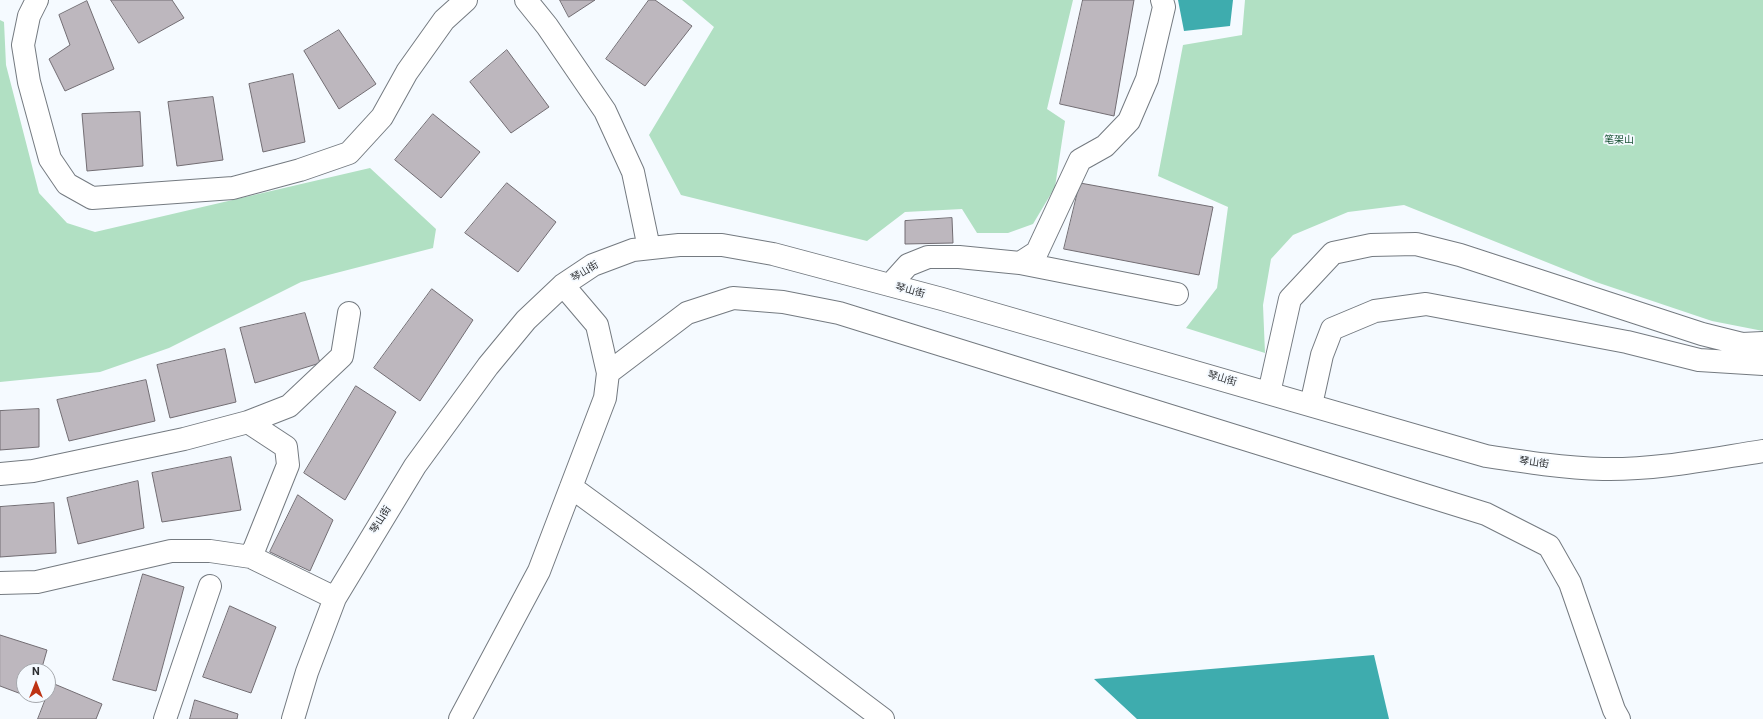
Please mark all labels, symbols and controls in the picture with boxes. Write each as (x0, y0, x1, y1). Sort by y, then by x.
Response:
park label: 笔架山 (1604, 134, 1634, 146)
street label: 琴山街 (569, 259, 601, 285)
street label: 琴山街 (894, 281, 926, 301)
street label: 琴山街 (1206, 369, 1238, 389)
street label: 琴山街 (1518, 455, 1550, 471)
street label: 琴山街 (368, 504, 394, 536)
north arrow (16, 663, 56, 703)
text: N (32, 665, 40, 678)

